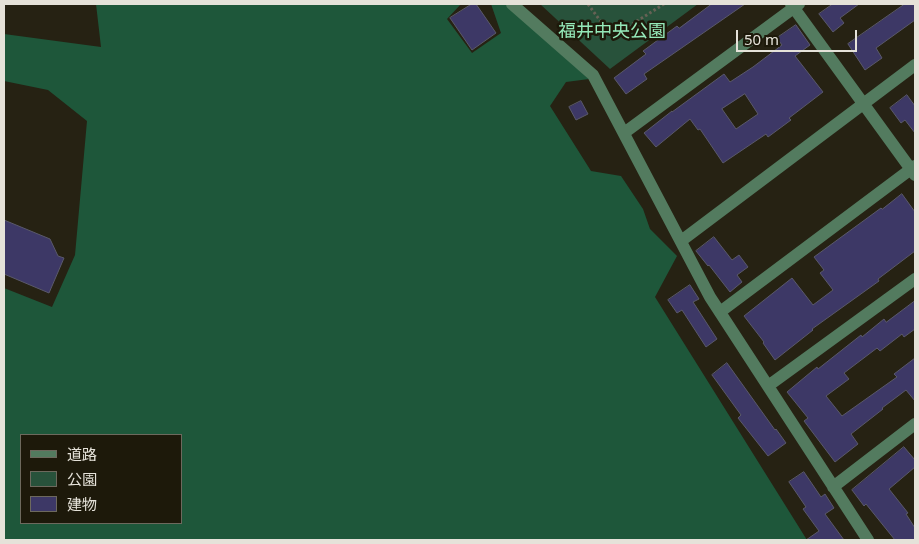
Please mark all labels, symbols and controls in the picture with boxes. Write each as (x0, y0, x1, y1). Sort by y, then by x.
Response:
scale bar (739, 20, 860, 52)
park label: 福井中央公園 (558, 21, 666, 43)
text: 50 m (744, 29, 779, 49)
legend (20, 434, 182, 524)
text: 道路 (67, 444, 97, 464)
text: 公園 (67, 469, 97, 489)
text: 建物 (67, 494, 97, 514)

